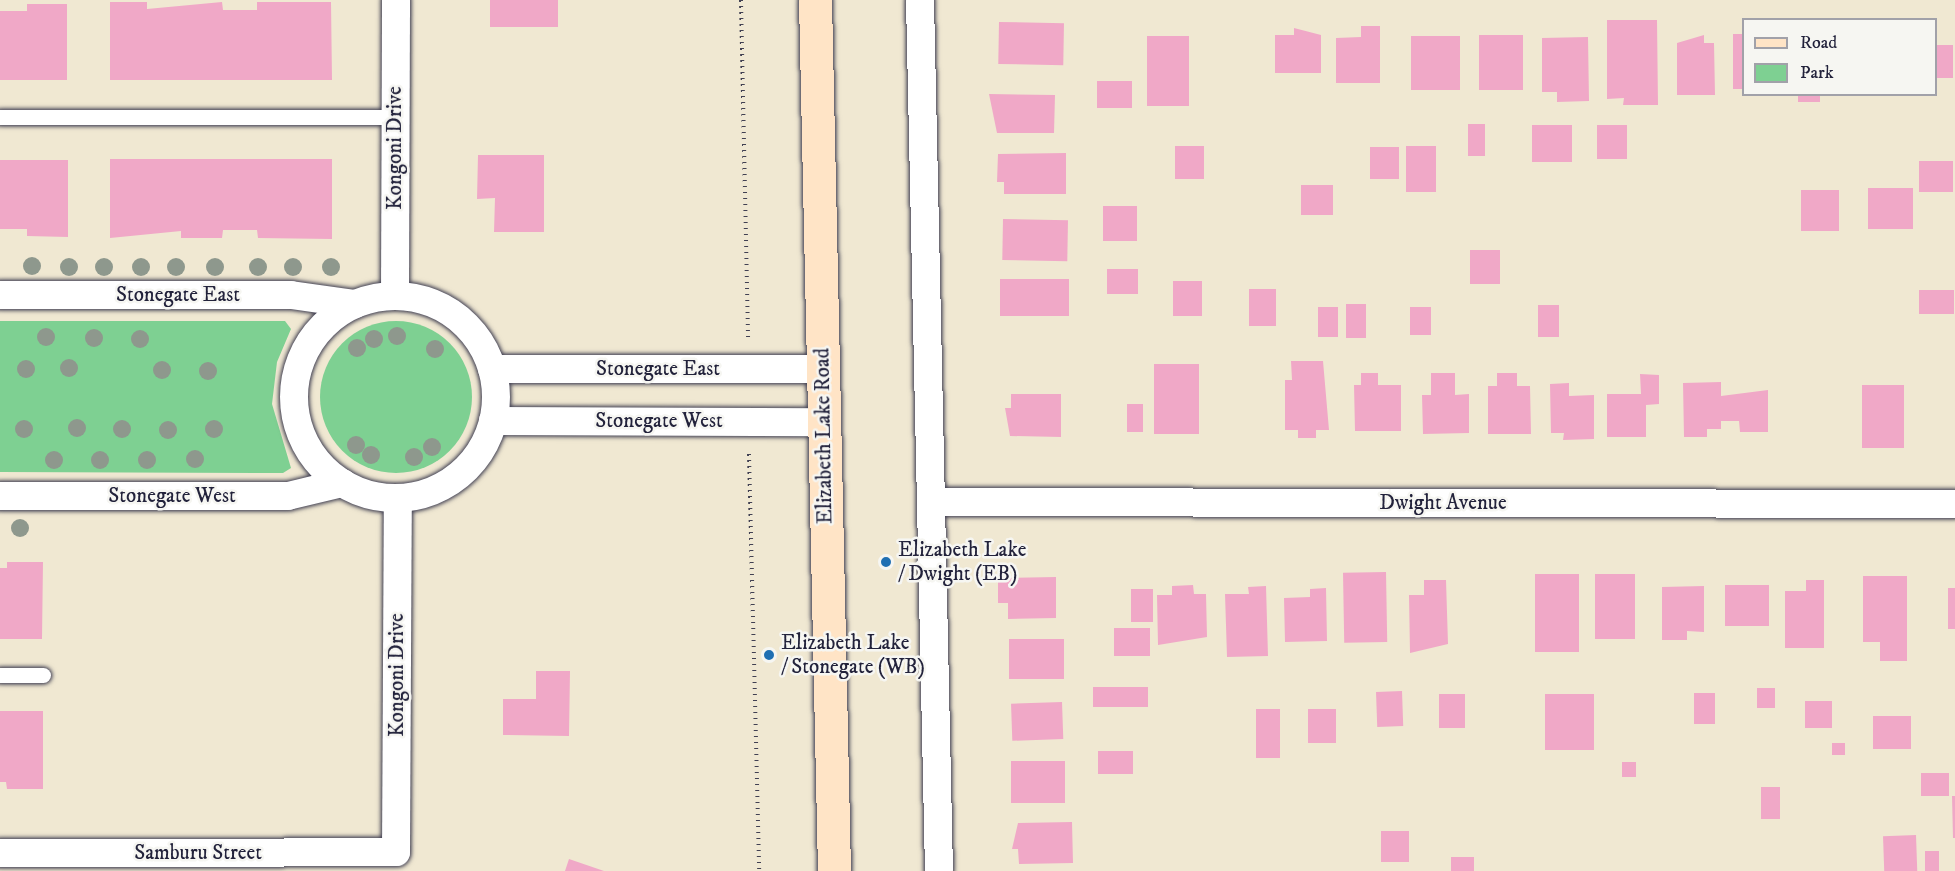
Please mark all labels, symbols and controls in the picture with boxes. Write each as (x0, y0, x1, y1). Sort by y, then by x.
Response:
legend (1742, 18, 1937, 96)
text: Road (1800, 32, 1837, 54)
text: Park (1800, 62, 1834, 84)
street label: Kongoni Drive (382, 86, 408, 210)
street label: Stonegate East (116, 282, 240, 308)
street label: Elizabeth Lake Road (810, 348, 838, 524)
street label: Stonegate East (596, 356, 720, 382)
street label: Stonegate West (595, 408, 723, 434)
street label: Stonegate West (108, 483, 236, 509)
street label: Dwight Avenue (1379, 490, 1507, 516)
place label: Elizabeth Lake / Dwight (EB) (898, 537, 1026, 587)
marker: Elizabeth Lake / Dwight (EB) (879, 555, 893, 569)
street label: Kongoni Drive (384, 613, 410, 737)
place label: Elizabeth Lake / Stonegate (WB) (781, 630, 925, 680)
marker: Elizabeth Lake / Stonegate (WB) (762, 648, 776, 662)
street label: Samburu Street (134, 840, 262, 866)

